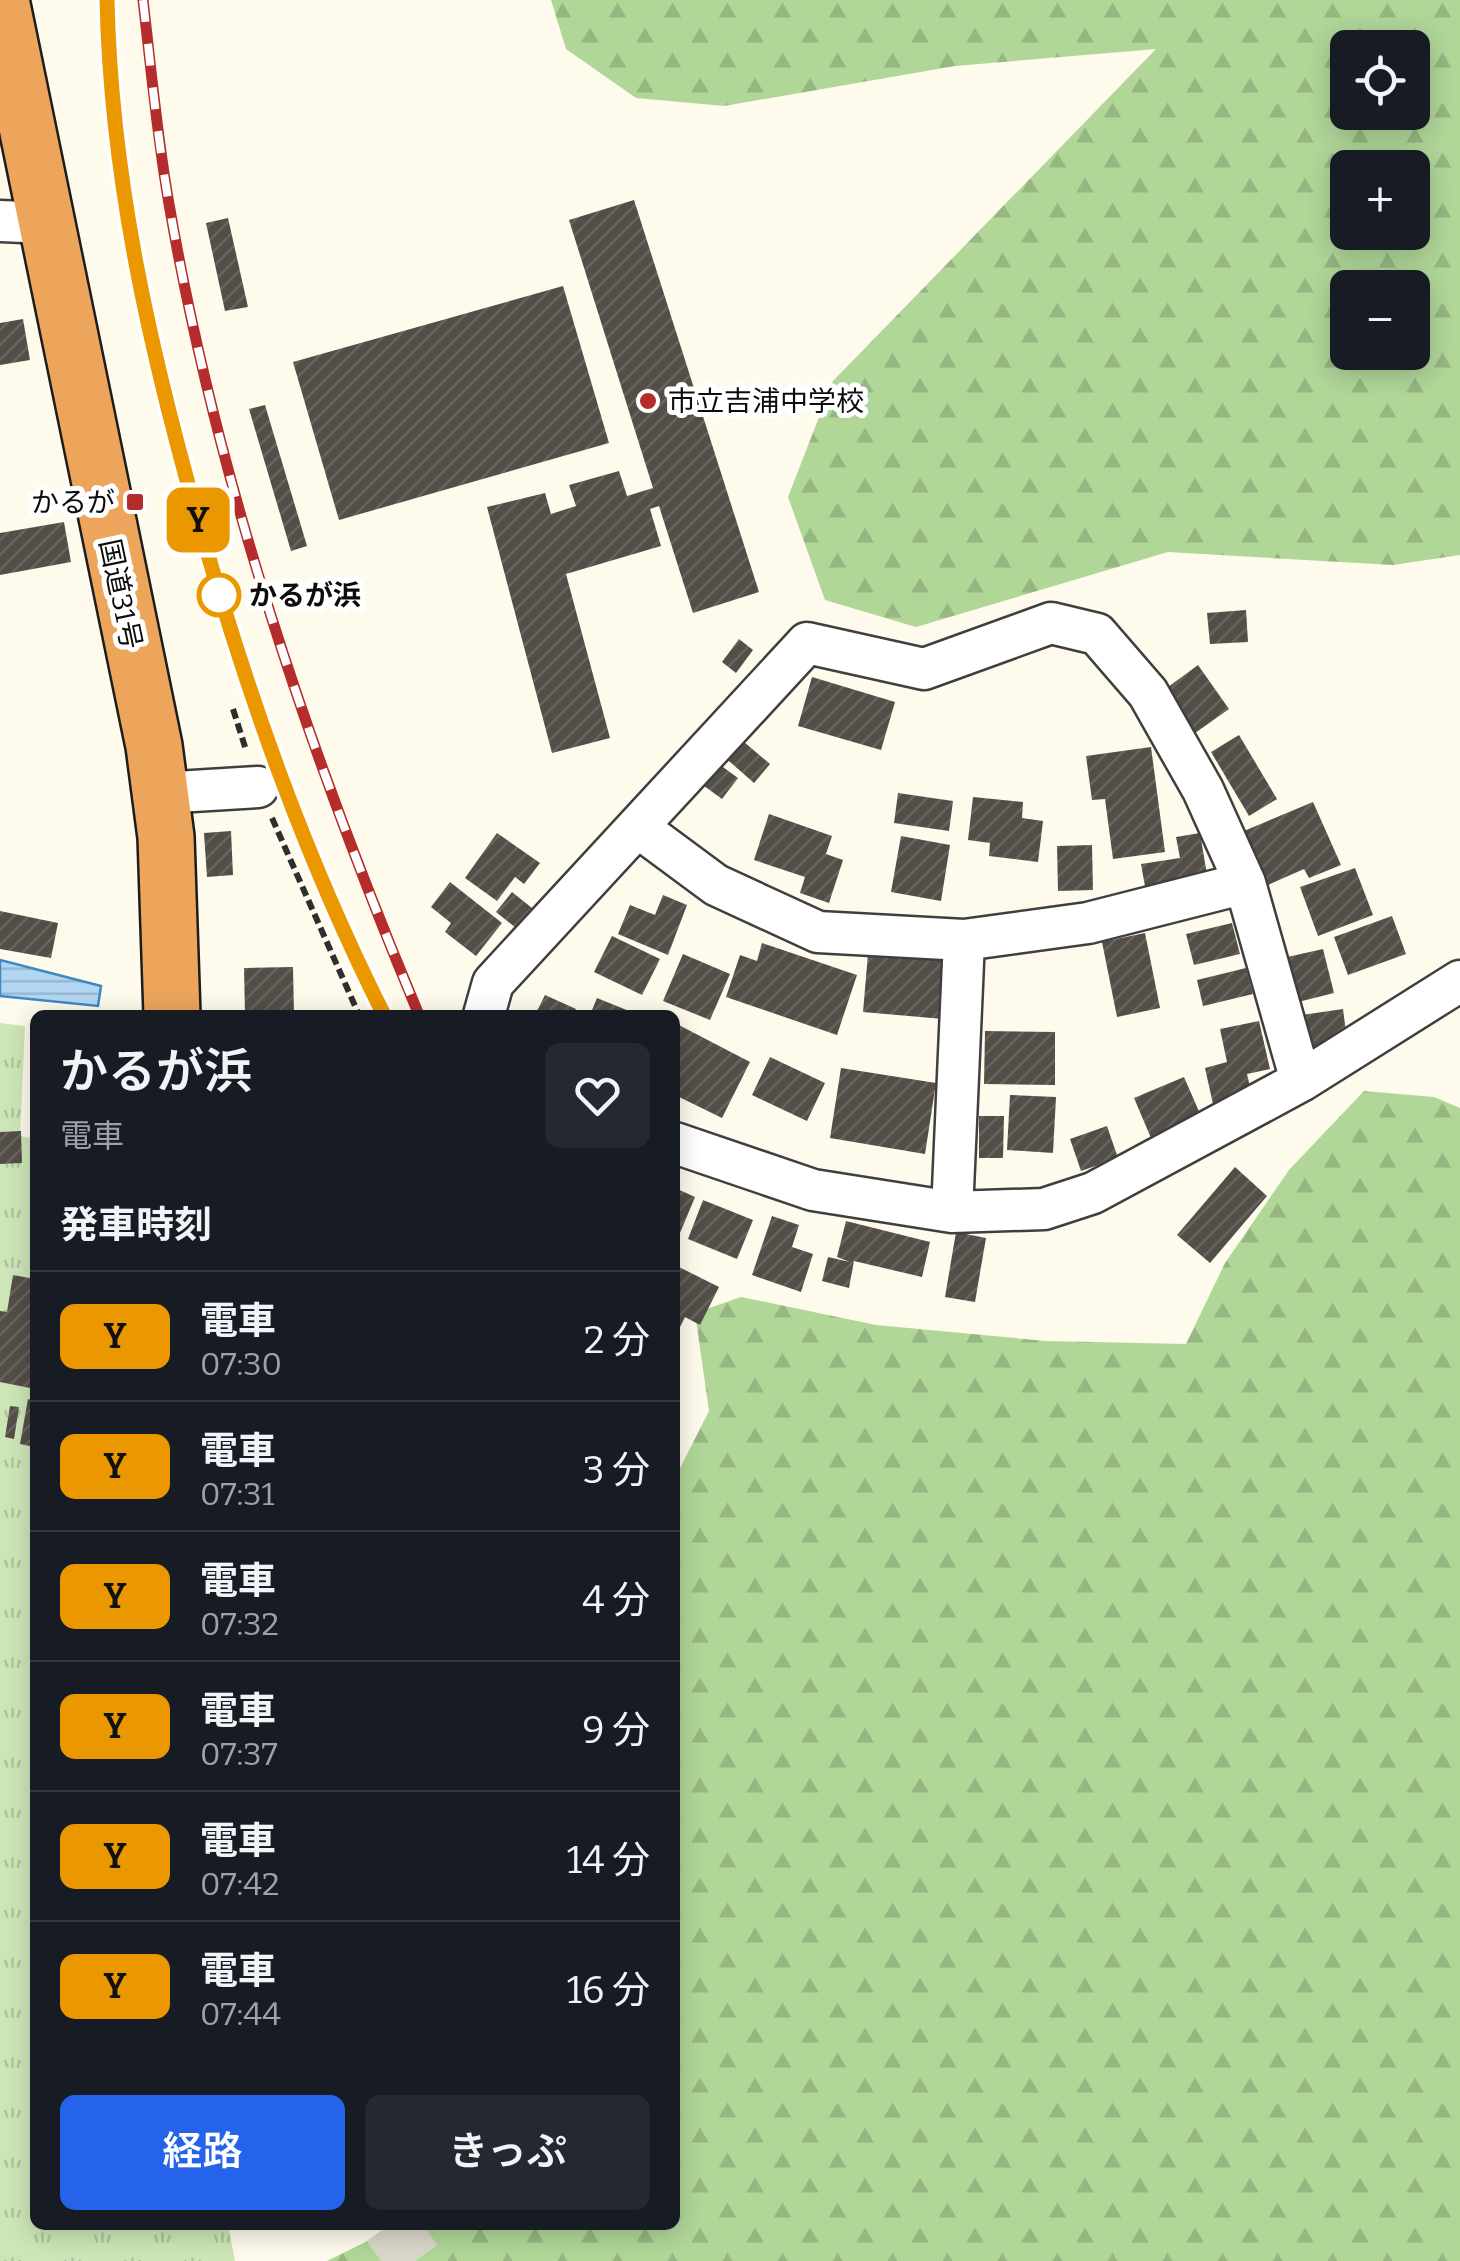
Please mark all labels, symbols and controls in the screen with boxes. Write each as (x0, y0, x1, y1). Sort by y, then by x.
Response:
map controls (1330, 30, 1430, 370)
button: locate (1330, 30, 1430, 130)
button: + (1330, 150, 1430, 250)
button: − (1330, 270, 1430, 370)
place label: 市立吉浦中学校 (668, 385, 864, 418)
marker: 市立吉浦中学校 (637, 390, 659, 412)
place label: かるが (31, 486, 115, 519)
line badge: Y (166, 488, 230, 552)
marker: かるが (124, 491, 146, 513)
text: Y (187, 499, 209, 541)
street label: 国道31号 (93, 536, 148, 652)
marker: かるが浜 (198, 574, 240, 616)
place label: かるが浜 (249, 579, 361, 612)
text: かるが浜 (60, 1043, 252, 1101)
button: heart (545, 1043, 650, 1148)
text: 電車 (60, 1117, 124, 1155)
text: 発車時刻 (60, 1202, 212, 1248)
text: 電車 (200, 1298, 276, 1344)
text: Y (104, 1315, 126, 1357)
text: 2 分 (584, 1317, 650, 1363)
text: 07:30 (200, 1345, 282, 1383)
text: 電車 (200, 1428, 276, 1474)
text: Y (104, 1445, 126, 1487)
text: 3 分 (583, 1447, 650, 1493)
text: 07:31 (200, 1475, 275, 1513)
text: 電車 (200, 1558, 276, 1604)
text: Y (104, 1575, 126, 1617)
text: 4 分 (582, 1577, 650, 1623)
text: 07:32 (200, 1605, 279, 1643)
text: 電車 (200, 1688, 276, 1734)
text: Y (104, 1705, 126, 1747)
text: 9 分 (582, 1707, 650, 1753)
text: 07:37 (200, 1735, 278, 1773)
text: 電車 (200, 1818, 276, 1864)
text: Y (104, 1835, 126, 1877)
text: 14 分 (567, 1837, 650, 1883)
text: 07:42 (200, 1865, 279, 1903)
text: 電車 (200, 1948, 276, 1994)
text: Y (104, 1965, 126, 2007)
text: 16 分 (567, 1967, 650, 2013)
text: 07:44 (200, 1995, 281, 2033)
button: 経路 (60, 2095, 345, 2210)
button: きっぷ (365, 2095, 650, 2210)

